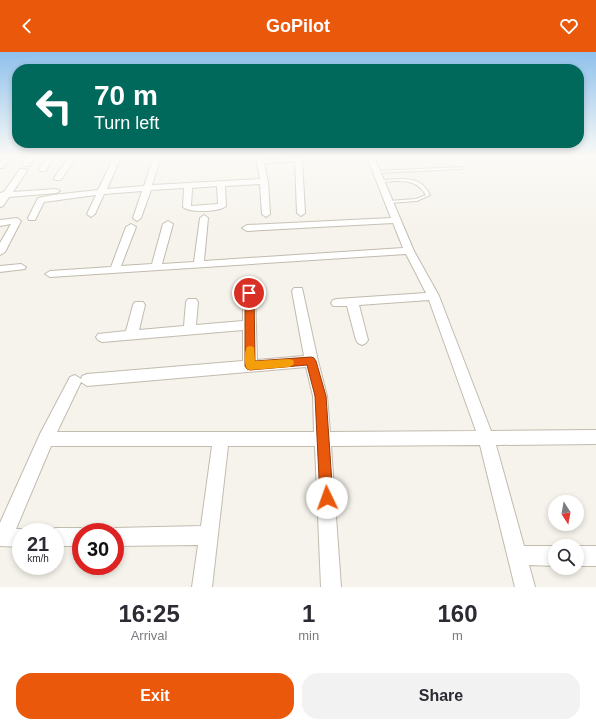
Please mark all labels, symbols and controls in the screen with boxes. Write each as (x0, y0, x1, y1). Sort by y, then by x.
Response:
icon: back (16, 15, 38, 37)
icon: heart (558, 15, 580, 37)
text: GoPilot (266, 16, 330, 36)
icon: left (28, 80, 80, 132)
text: 70 m (94, 80, 158, 111)
text: Turn left (94, 113, 159, 133)
pin (232, 276, 266, 310)
icon: arrive (238, 282, 260, 304)
position arrow (306, 477, 348, 519)
north arrow (548, 495, 584, 531)
map controls (548, 495, 584, 575)
speed limit sign: 30 (72, 523, 124, 575)
text: 21 (27, 533, 49, 555)
button: search (548, 539, 584, 575)
text: km/h (27, 553, 49, 564)
text: 16:25 (118, 600, 180, 627)
text: 1 (302, 600, 315, 627)
text: 160 (438, 600, 478, 627)
text: Arrival (131, 628, 168, 643)
text: min (298, 628, 319, 643)
text: m (452, 628, 463, 643)
button: Exit (16, 673, 294, 719)
button: Share (302, 673, 580, 719)

